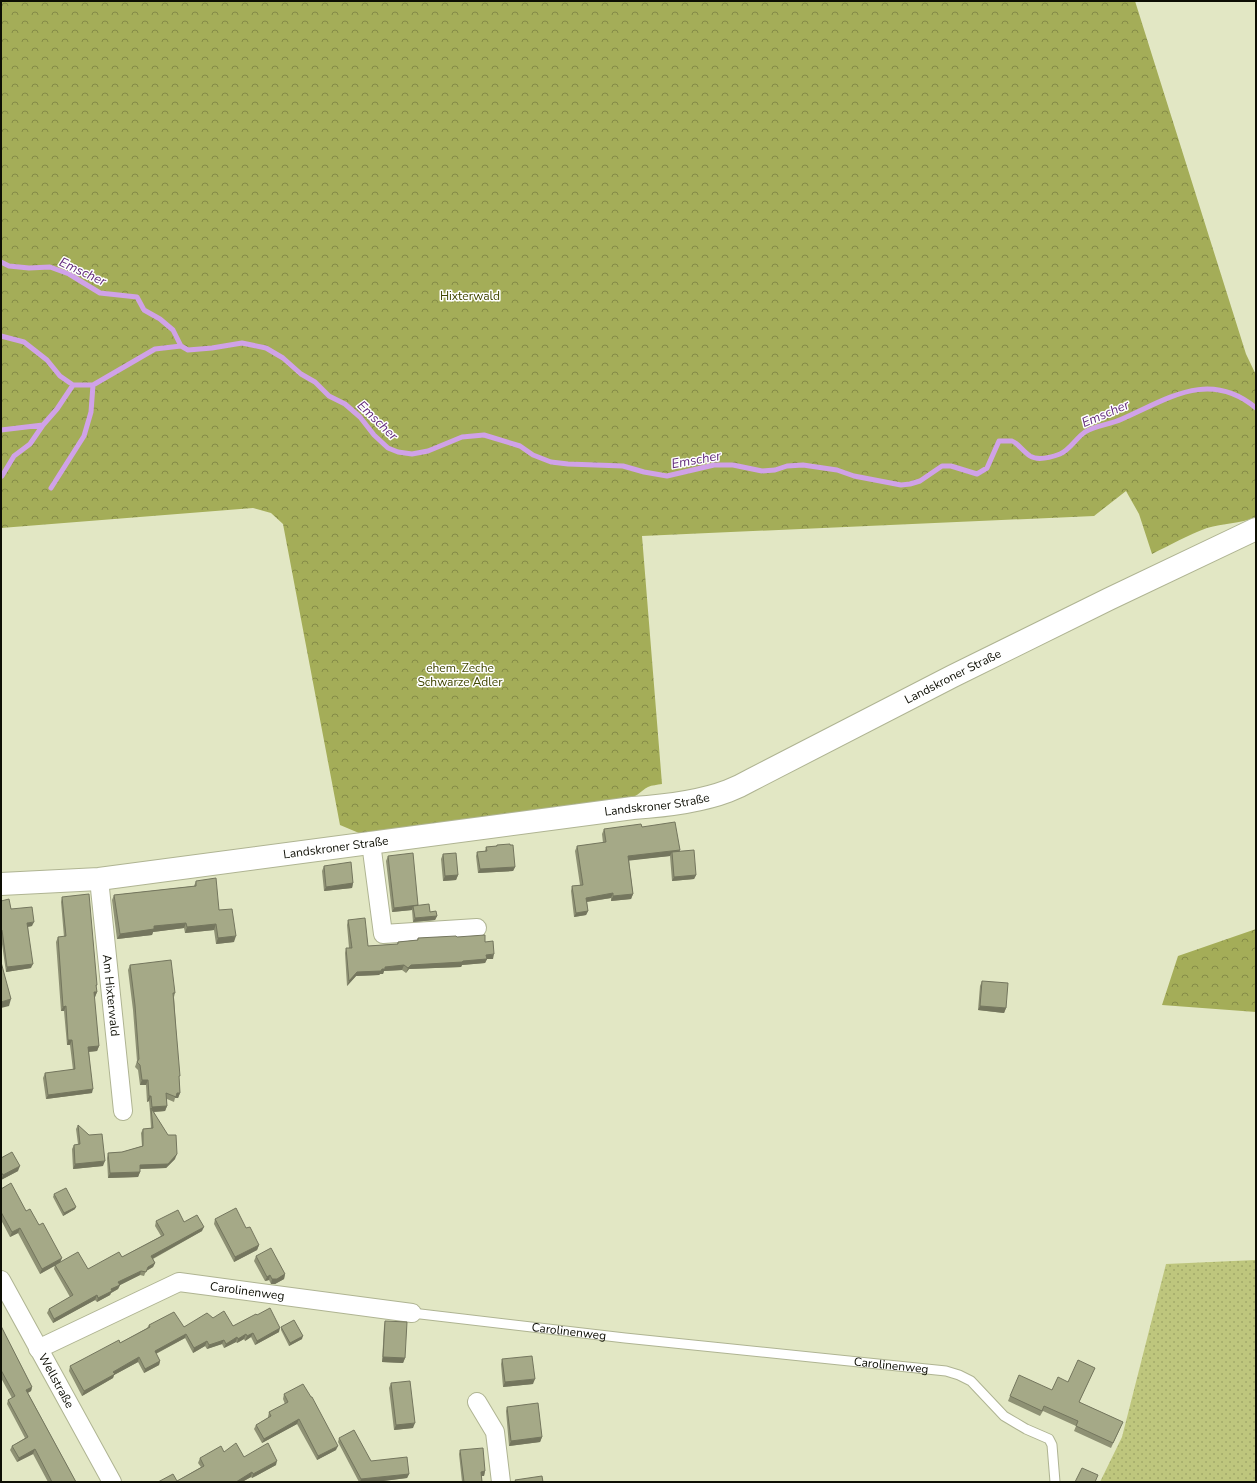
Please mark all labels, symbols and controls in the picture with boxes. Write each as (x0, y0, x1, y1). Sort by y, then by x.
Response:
water label: Emscher (56, 253, 109, 291)
park label: Hixterwald (440, 288, 500, 304)
water label: Emscher (1079, 396, 1132, 432)
water label: Emscher (353, 397, 402, 445)
water label: Emscher (670, 447, 723, 473)
street label: Landskroner Straße (902, 646, 1004, 708)
park label: ehem. Zeche Schwarze Adler (417, 660, 503, 690)
street label: Landskroner Straße (603, 789, 711, 820)
street label: Landskroner Straße (282, 833, 389, 862)
street label: Am Hixterwald (99, 954, 123, 1037)
street label: Carolinenweg (209, 1278, 286, 1304)
street label: Carolinenweg (531, 1319, 607, 1344)
street label: Wellstraße (35, 1351, 78, 1411)
street label: Carolinenweg (853, 1354, 929, 1377)

